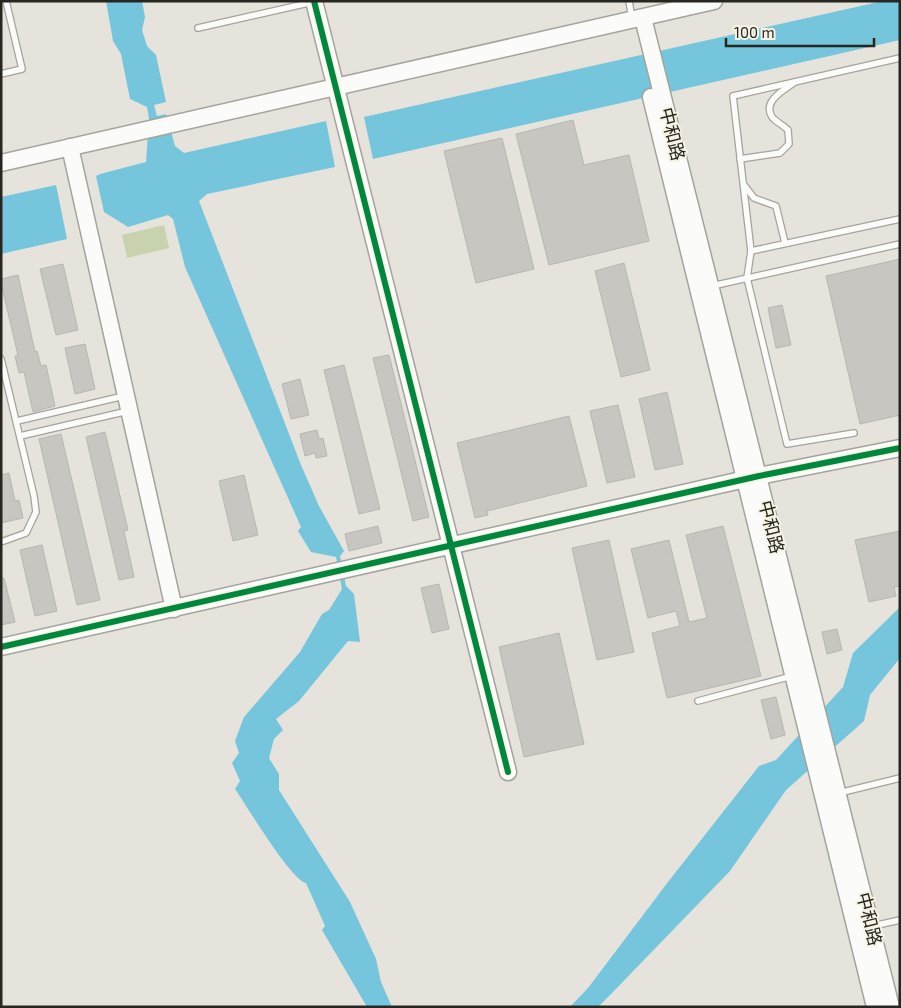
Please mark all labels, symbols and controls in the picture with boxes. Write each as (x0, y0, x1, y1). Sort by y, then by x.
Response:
scale bar (726, 15, 874, 47)
text: 100 m (734, 23, 775, 41)
street label: 中和路 (656, 105, 690, 163)
street label: 中和路 (755, 498, 789, 556)
street label: 中和路 (853, 890, 887, 948)

